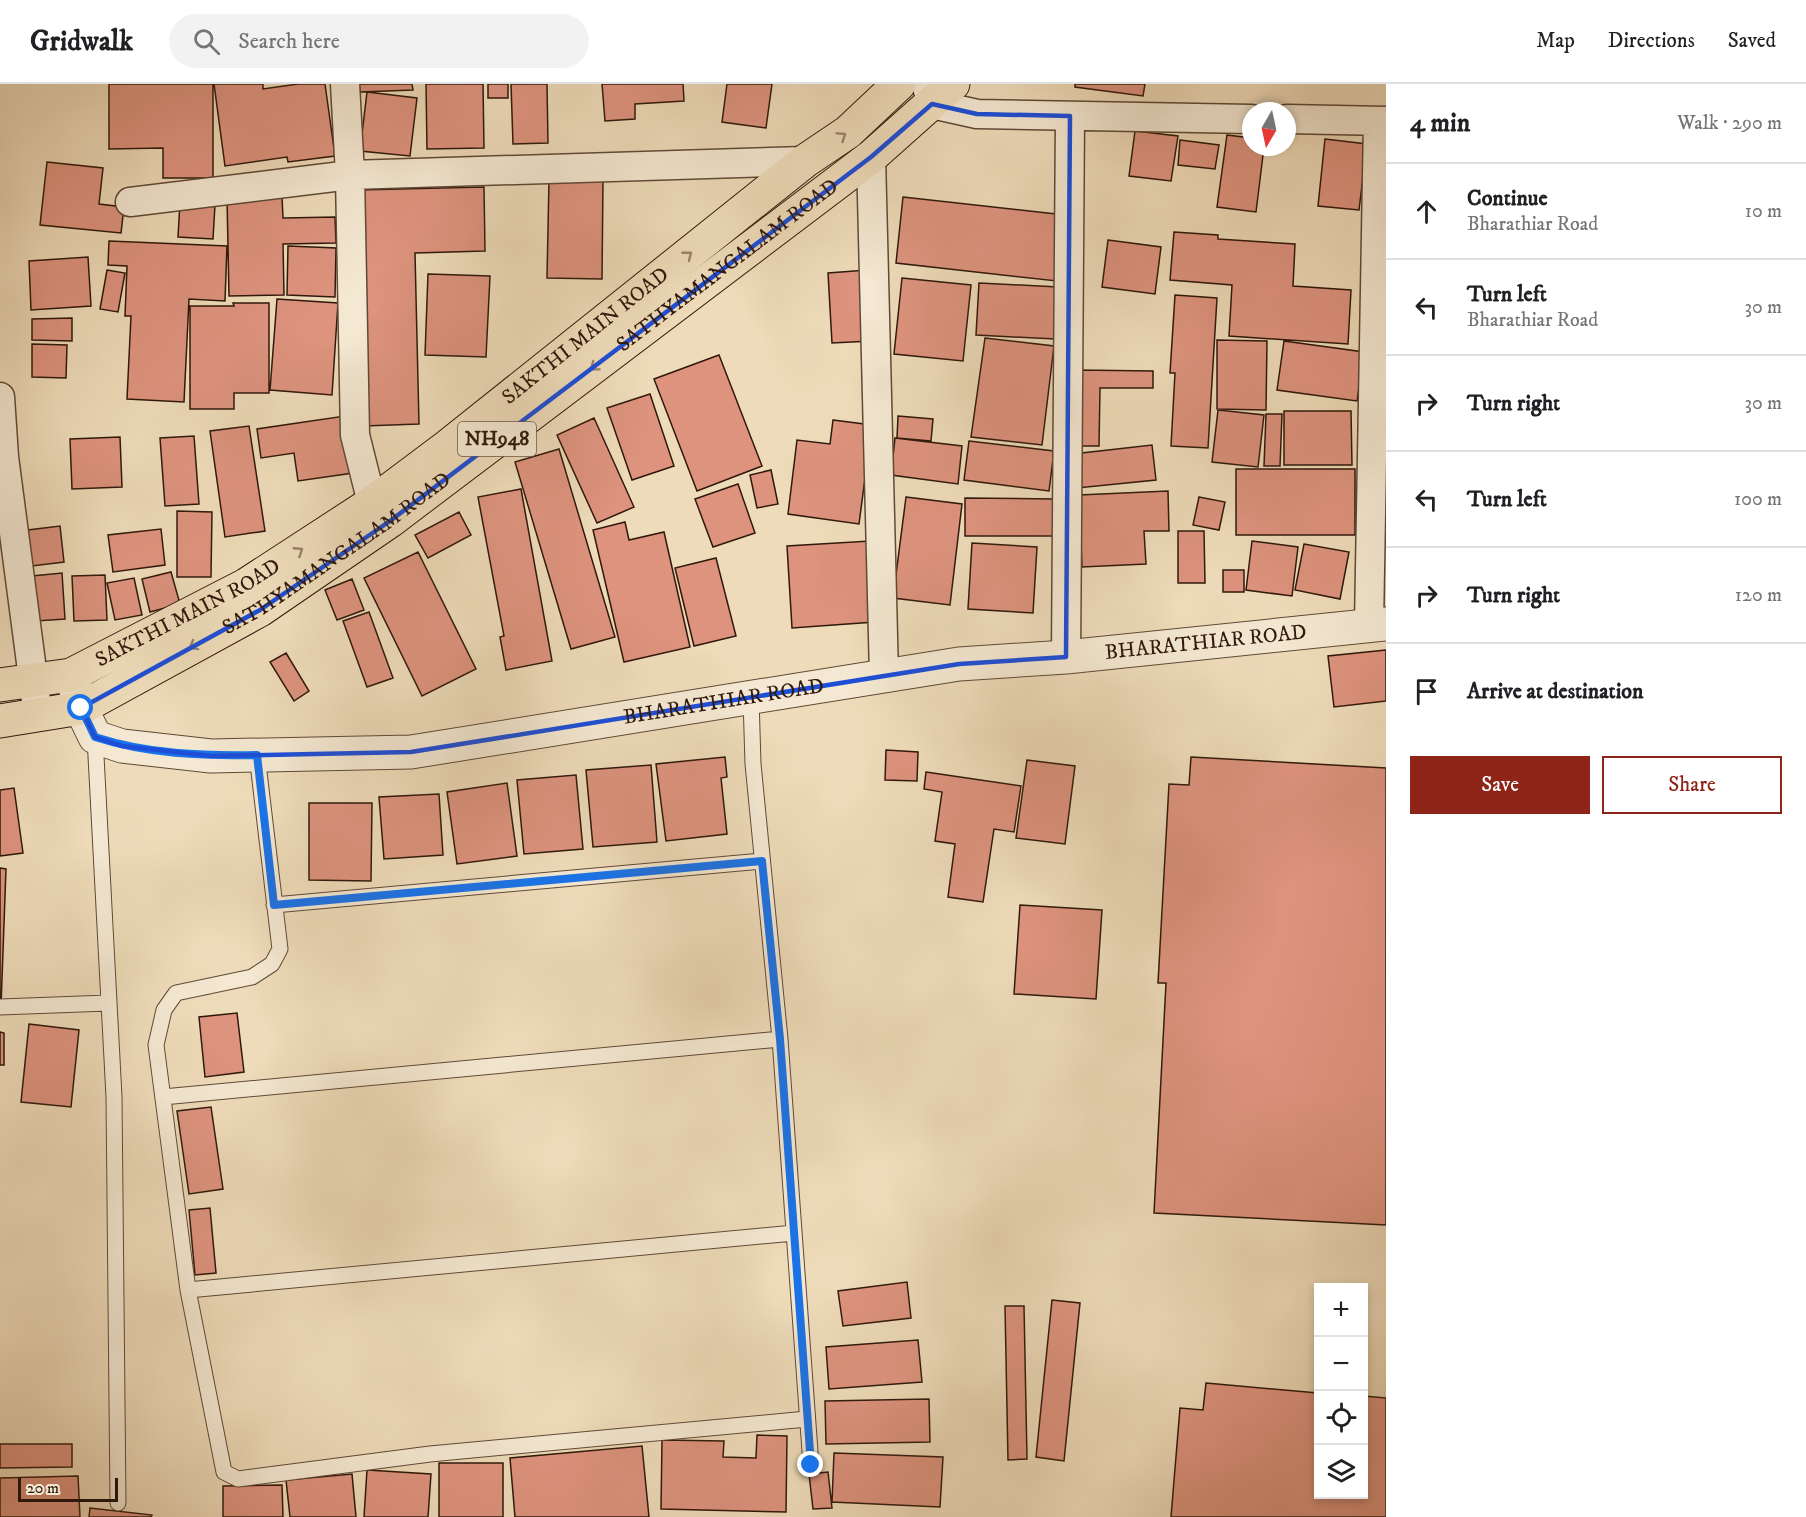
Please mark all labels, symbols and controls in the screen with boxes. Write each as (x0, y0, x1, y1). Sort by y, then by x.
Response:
search box (169, 14, 589, 68)
text: Gridwalk (30, 24, 133, 59)
icon: search (190, 25, 223, 58)
text: Search here (238, 28, 340, 55)
text: Map (1536, 28, 1575, 54)
text: Directions (1608, 28, 1695, 54)
text: Saved (1728, 28, 1776, 54)
north arrow (1242, 102, 1296, 156)
text: 4 min (1410, 107, 1470, 140)
text: Walk · 290 m (1677, 111, 1782, 136)
one-way arrow (835, 132, 846, 143)
street label: SATHYAMANGALAM ROAD (612, 173, 844, 358)
text: Continue (1467, 185, 1548, 212)
icon: ahead (1410, 195, 1443, 228)
text: 10 m (1745, 199, 1782, 224)
text: Bharathiar Road (1467, 212, 1598, 237)
one-way arrow (681, 251, 692, 262)
street label: SAKTHI MAIN ROAD (497, 262, 674, 411)
text: Turn left (1467, 281, 1547, 308)
icon: left (1410, 291, 1443, 324)
text: 30 m (1744, 295, 1782, 320)
text: Bharathiar Road (1467, 308, 1598, 333)
one-way arrow (589, 359, 600, 370)
icon: right (1410, 387, 1443, 420)
text: Turn right (1467, 390, 1560, 417)
text: 30 m (1744, 391, 1782, 416)
road number: NH948 (458, 422, 536, 456)
street label: SATHYAMANGALAM ROAD (218, 467, 456, 641)
icon: left (1410, 483, 1443, 516)
text: Turn left (1467, 486, 1547, 513)
text: 100 m (1734, 487, 1782, 512)
one-way arrow (293, 546, 303, 558)
street label: SAKTHI MAIN ROAD (91, 553, 285, 673)
icon: right (1410, 579, 1443, 612)
text: Turn right (1467, 582, 1560, 609)
text: 120 m (1735, 583, 1782, 608)
street label: BHARATHIAR ROAD (1104, 619, 1308, 666)
one-way arrow (189, 639, 200, 650)
street label: BHARATHIAR ROAD (622, 673, 826, 731)
icon: arrive (1410, 675, 1443, 708)
text: Arrive at destination (1467, 678, 1644, 705)
route start (67, 694, 93, 720)
button: Save (1410, 756, 1590, 814)
button: Share (1602, 756, 1782, 814)
map controls (1314, 1283, 1368, 1499)
button: + (1314, 1283, 1368, 1337)
button: − (1314, 1337, 1368, 1391)
button: locate (1314, 1391, 1368, 1445)
button: layers (1314, 1445, 1368, 1499)
route end (797, 1451, 823, 1477)
scale bar (18, 1475, 118, 1502)
text: 20 m (27, 1478, 59, 1498)

